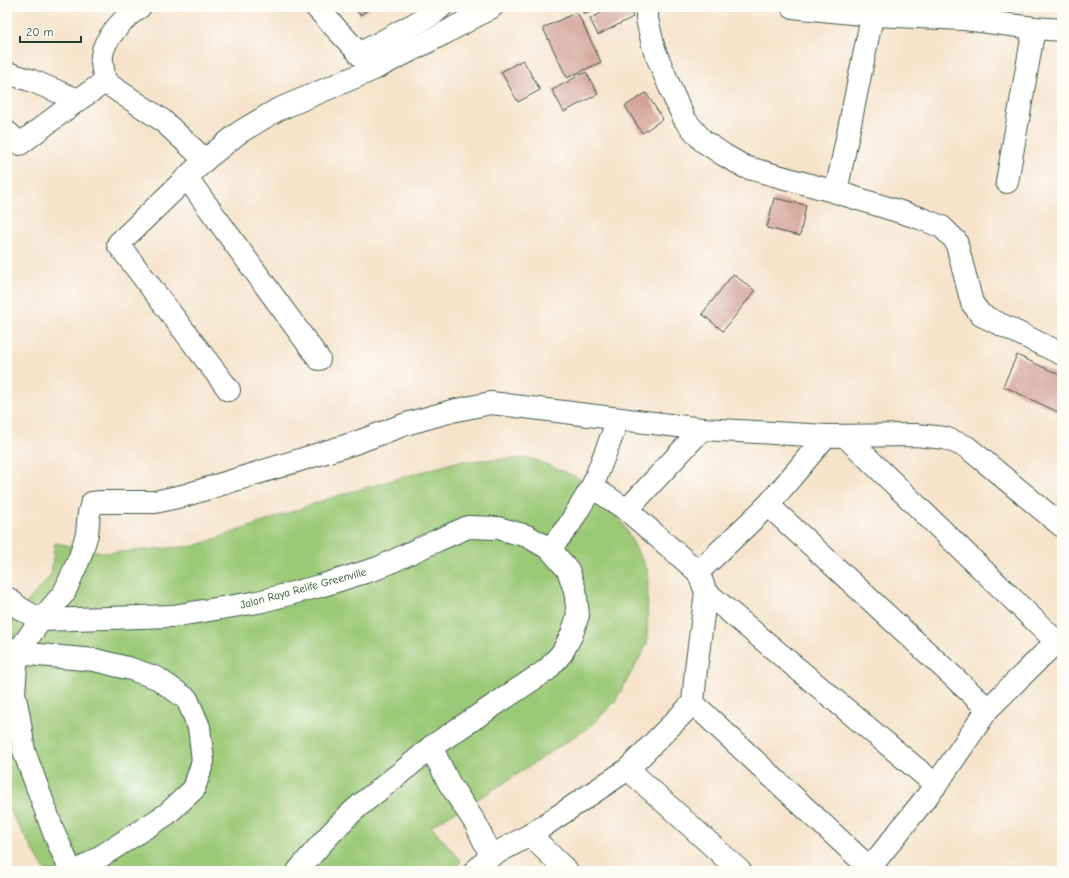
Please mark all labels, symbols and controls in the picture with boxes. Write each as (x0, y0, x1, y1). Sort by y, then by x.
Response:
scale bar (20, 18, 81, 44)
text: 20 m (26, 25, 54, 39)
street label: Jalan Raya Relife Greenville (239, 565, 368, 612)

